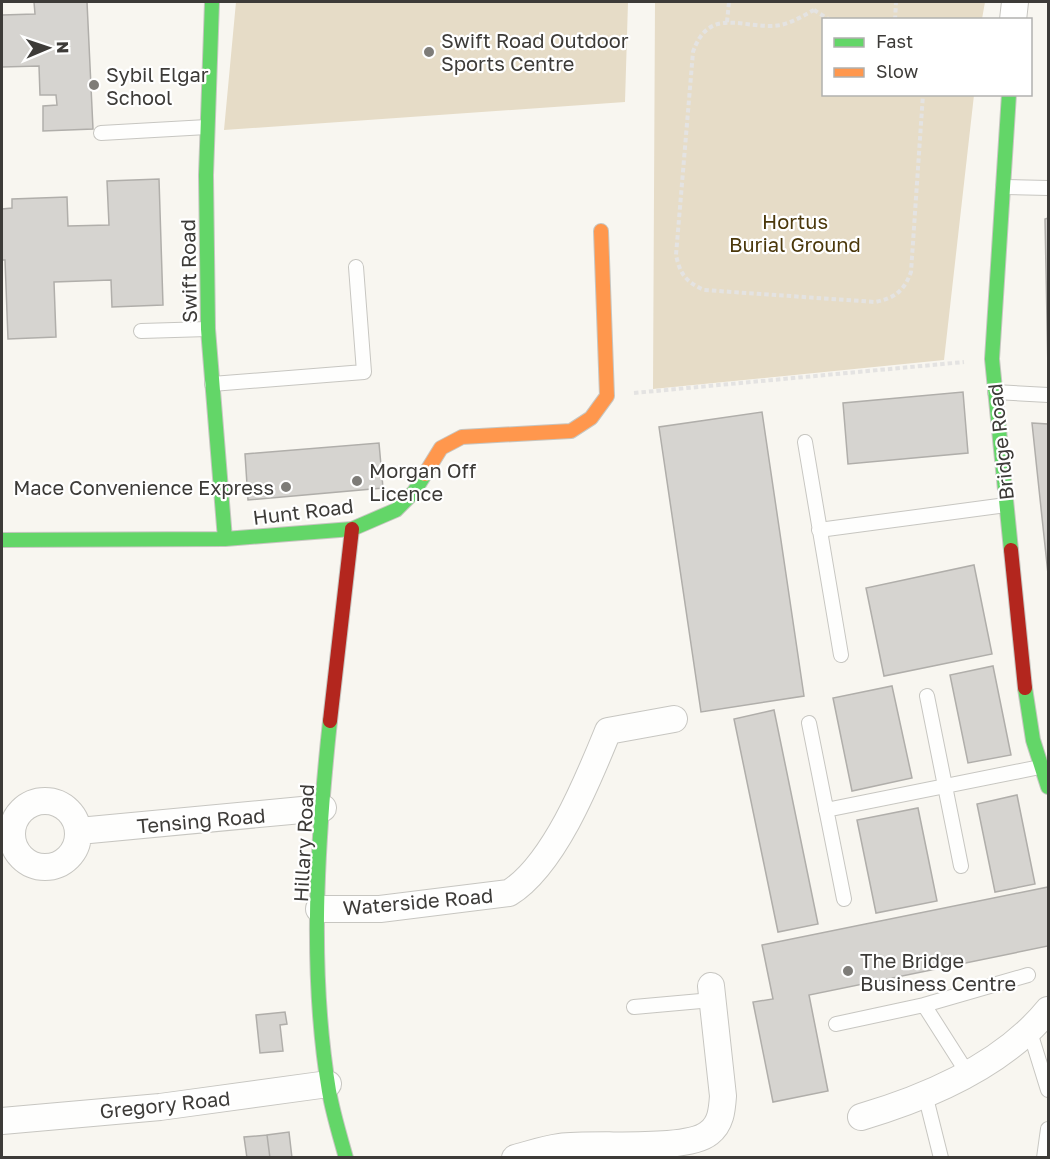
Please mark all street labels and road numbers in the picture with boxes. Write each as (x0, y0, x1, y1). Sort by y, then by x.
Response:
street label: Swift Road (175, 219, 201, 323)
street label: Bridge Road (982, 383, 1018, 501)
street label: Hunt Road (251, 493, 355, 529)
street label: Hillary Road (288, 783, 318, 903)
street label: Tensing Road (136, 802, 266, 838)
street label: Waterside Road (342, 882, 494, 920)
street label: Gregory Road (99, 1085, 231, 1123)

